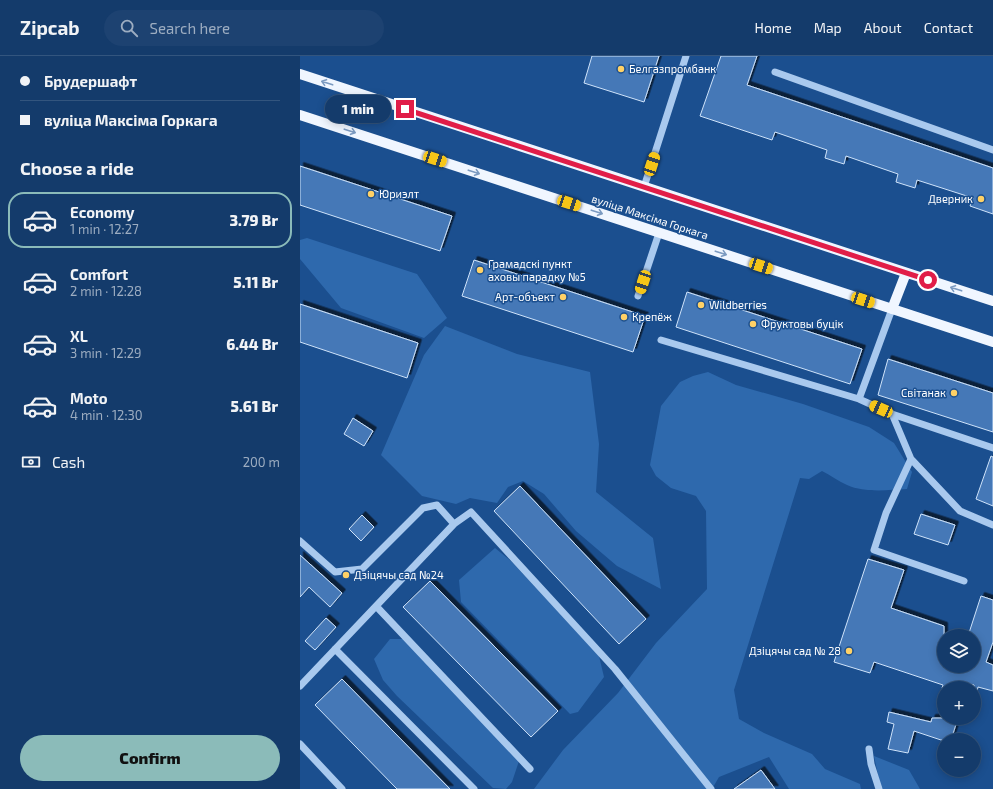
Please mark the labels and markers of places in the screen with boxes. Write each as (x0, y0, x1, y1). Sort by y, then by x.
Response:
place label: Белгазпромбанк (629, 62, 716, 75)
marker: Белгазпромбанк (616, 64, 626, 74)
place label: Юриэлт (379, 187, 420, 200)
marker: Юриэлт (366, 189, 376, 199)
place label: Дверник (928, 192, 973, 205)
marker: Дверник (976, 194, 986, 204)
place label: Грамадскі пункт аховы парадку №5 (488, 257, 586, 284)
marker: Грамадскі пункт аховы парадку №5 (475, 265, 485, 275)
place label: Арт-объект (495, 290, 556, 303)
marker: Арт-объект (558, 292, 568, 302)
place label: Wildberries (709, 298, 767, 311)
marker: Wildberries (696, 300, 706, 310)
place label: Крепёж (632, 310, 672, 323)
marker: Крепёж (619, 312, 629, 322)
place label: Фруктовы буцік (761, 317, 844, 331)
marker: Фруктовы буцік (748, 319, 758, 329)
place label: Світанак (901, 386, 946, 399)
marker: Світанак (949, 388, 959, 398)
place label: Дзіцячы сад №24 (354, 568, 444, 581)
marker: Дзіцячы сад №24 (341, 570, 351, 580)
place label: Дзіцячы сад № 28 (749, 644, 841, 657)
marker: Дзіцячы сад № 28 (844, 646, 854, 656)

